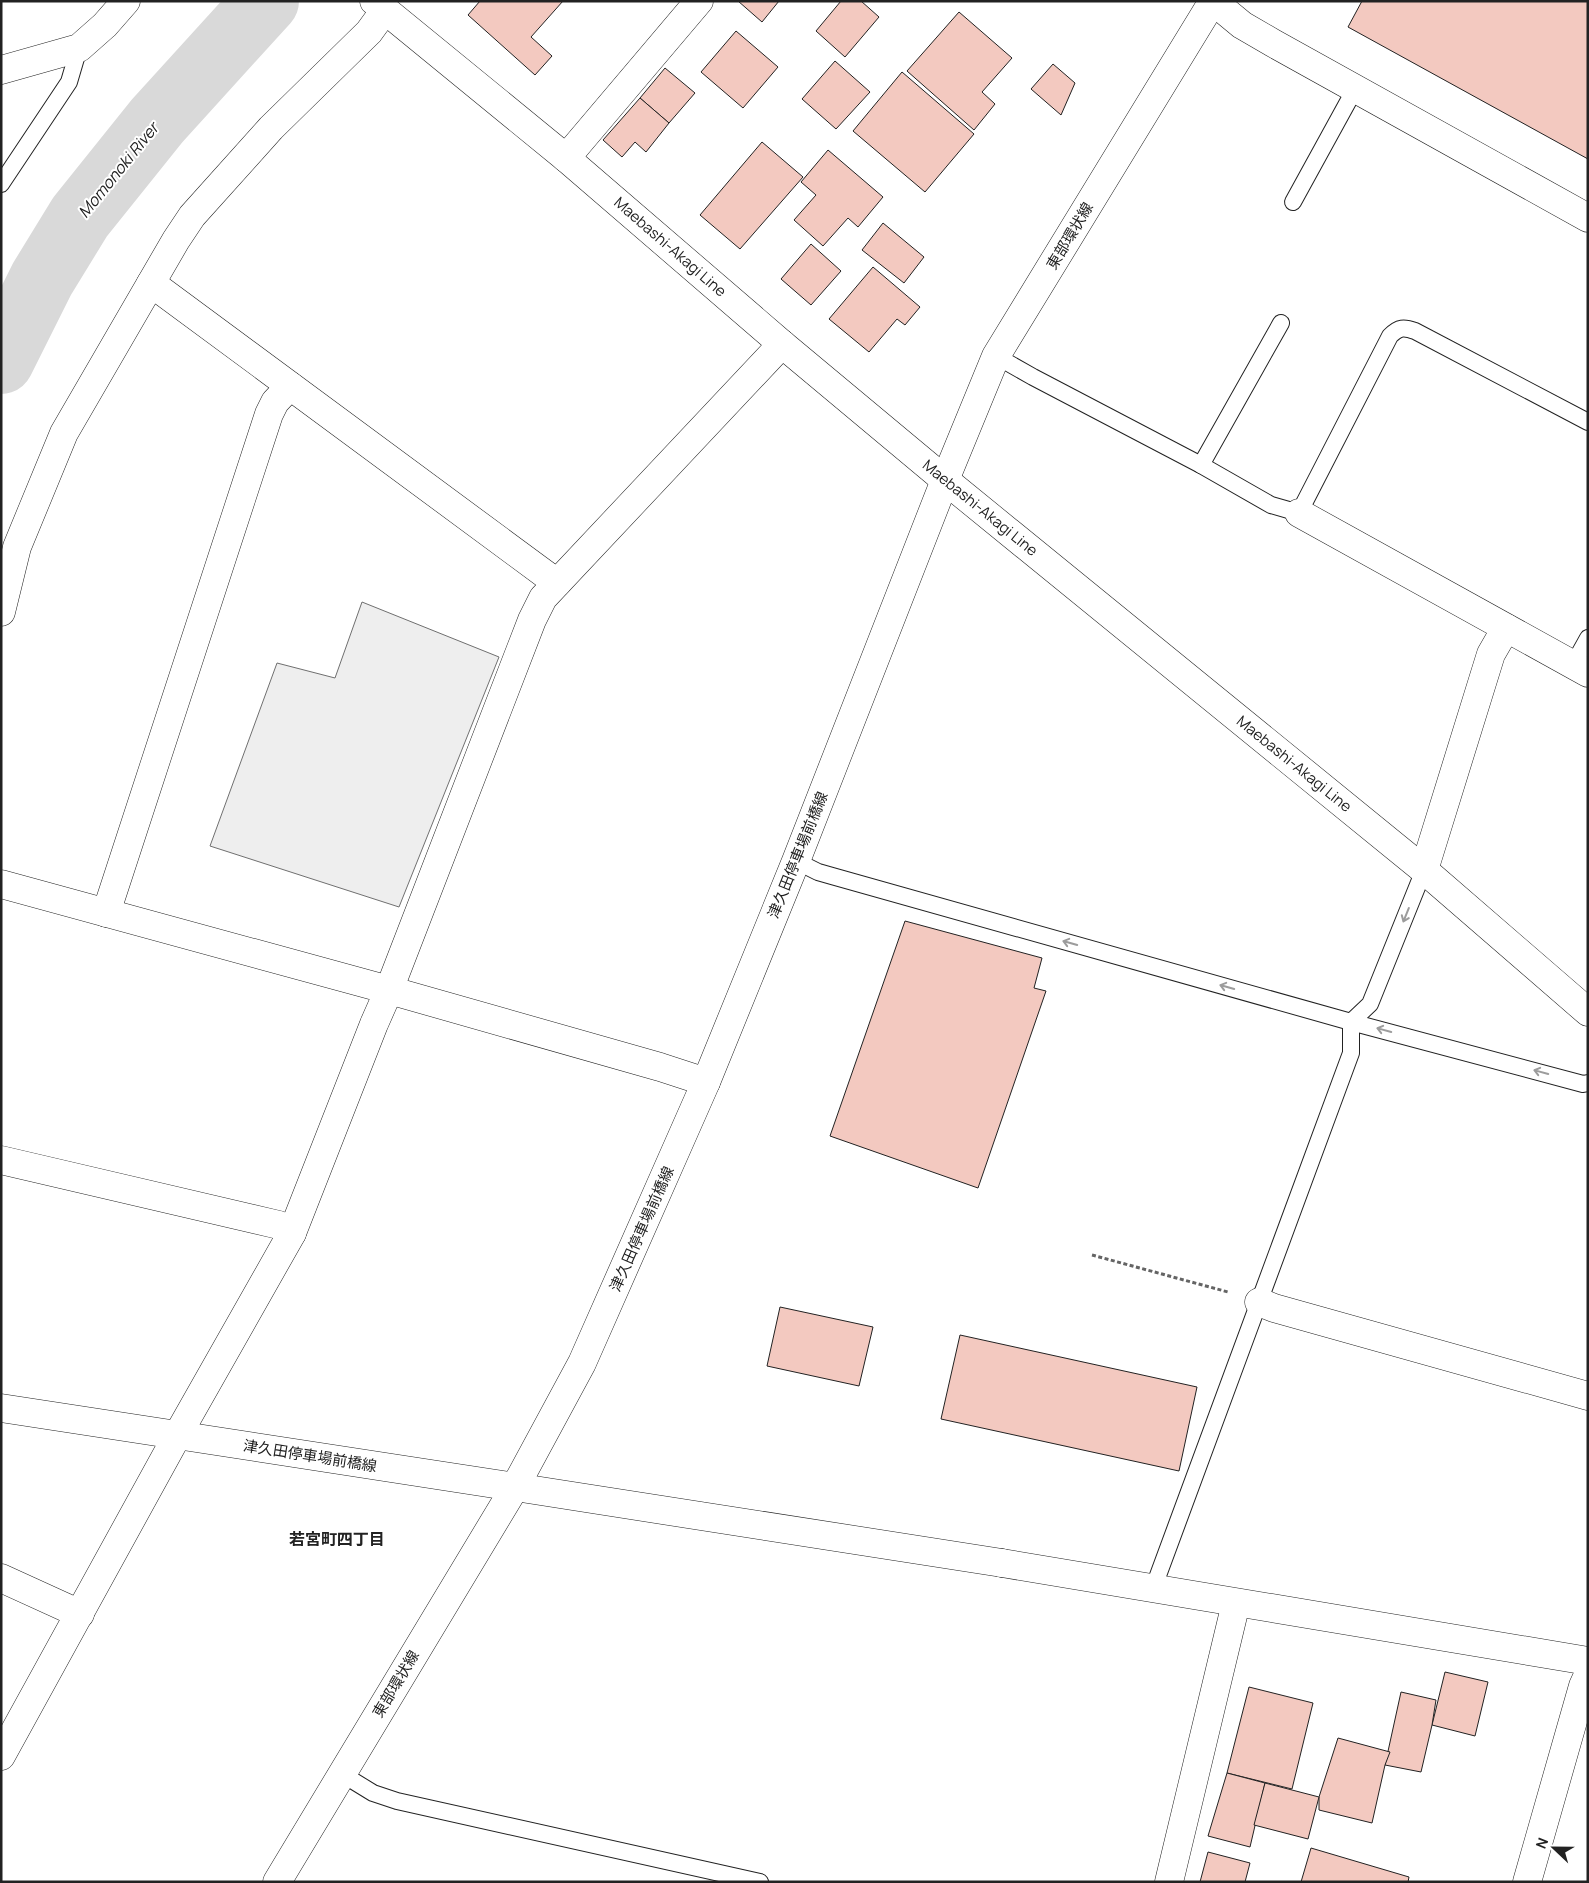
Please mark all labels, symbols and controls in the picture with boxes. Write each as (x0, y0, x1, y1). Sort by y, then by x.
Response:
water label: Momonoki River (73, 116, 165, 222)
street label: Maebashi-Akagi Line (610, 192, 731, 301)
street label: 東部環状線 (1041, 198, 1098, 273)
street label: Maebashi-Akagi Line (918, 455, 1043, 561)
street label: Maebashi-Akagi Line (1232, 711, 1357, 817)
street label: 津久田停車場前橋線 (763, 788, 833, 921)
one-way arrow (1400, 907, 1410, 922)
one-way arrow (1063, 938, 1079, 947)
one-way arrow (1219, 981, 1235, 991)
one-way arrow (1376, 1025, 1392, 1035)
one-way arrow (1533, 1067, 1549, 1077)
street label: 津久田停車場前橋線 (604, 1163, 679, 1295)
street label: 津久田停車場前橋線 (242, 1435, 378, 1476)
district label: 若宮町四丁目 (289, 1528, 385, 1550)
street label: 東部環状線 (367, 1646, 424, 1721)
north arrow (1529, 1823, 1579, 1873)
text: N (1531, 1835, 1552, 1851)

